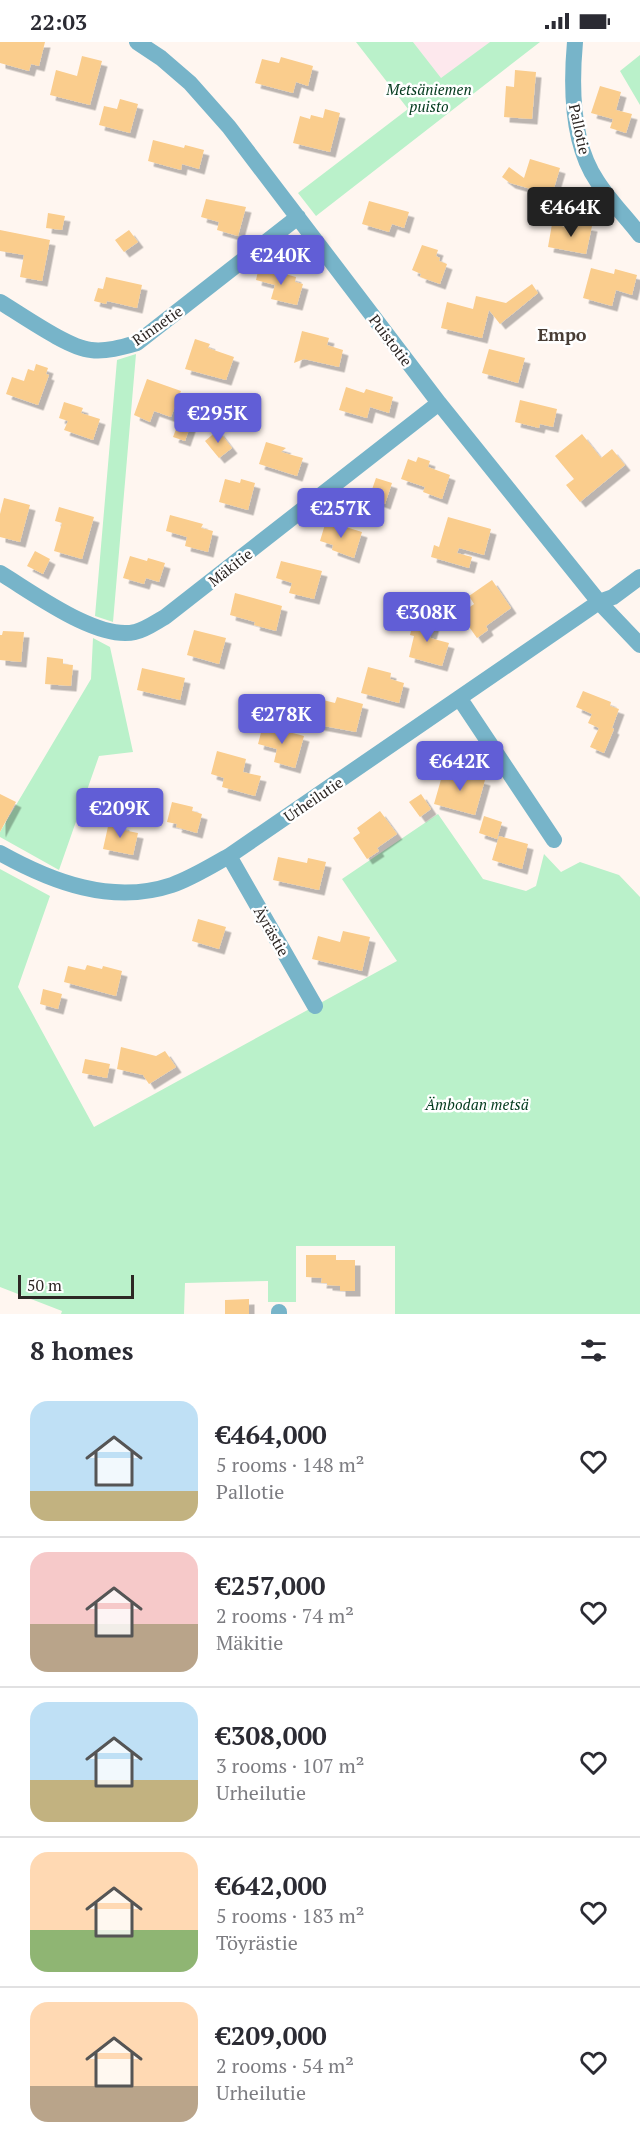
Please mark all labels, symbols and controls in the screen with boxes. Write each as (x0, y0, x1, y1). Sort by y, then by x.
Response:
text: 22:03 (30, 7, 87, 36)
park label: Metsäniemen puisto (385, 79, 472, 116)
street label: Pallotie (565, 102, 595, 156)
pin: €464K (529, 187, 613, 238)
text: €464K (541, 193, 601, 220)
pin: €240K (239, 235, 323, 286)
text: €240K (251, 241, 311, 268)
street label: Rinnetie (128, 300, 186, 350)
street label: Puistotie (365, 310, 417, 370)
district label: Empo (537, 322, 587, 346)
pin: €295K (176, 393, 260, 444)
text: €295K (188, 399, 248, 426)
pin: €257K (299, 488, 383, 539)
text: €257K (311, 494, 371, 521)
street label: Mäkitie (204, 544, 256, 590)
pin: €308K (385, 592, 469, 643)
text: €308K (397, 598, 457, 625)
pin: €278K (240, 694, 324, 745)
text: €278K (252, 700, 312, 727)
pin: €642K (418, 741, 502, 792)
text: €642K (430, 747, 490, 774)
street label: Urheilutie (279, 772, 347, 826)
pin: €209K (78, 788, 162, 839)
text: €209K (90, 794, 150, 821)
street label: Äyrästie (250, 903, 294, 959)
park label: Ämbodan metsä (424, 1094, 529, 1114)
scale bar (18, 1272, 134, 1300)
text: 50 m (27, 1274, 62, 1296)
text: 8 homes (30, 1333, 134, 1367)
icon: filters (577, 1334, 610, 1367)
text: €464,000 (216, 1417, 327, 1451)
icon: home (78, 1425, 150, 1497)
icon: heart (577, 1445, 610, 1478)
text: 5 rooms · 148 m² (216, 1451, 364, 1478)
text: Pallotie (216, 1478, 284, 1505)
text: €257,000 (216, 1568, 325, 1602)
icon: home (78, 1576, 150, 1648)
icon: heart (577, 1596, 610, 1629)
text: 2 rooms · 74 m² (216, 1602, 354, 1629)
text: Mäkitie (216, 1629, 283, 1656)
text: €308,000 (216, 1718, 327, 1752)
icon: home (78, 1726, 150, 1798)
icon: heart (577, 1746, 610, 1779)
text: 3 rooms · 107 m² (216, 1752, 364, 1779)
text: Urheilutie (216, 1779, 306, 1806)
text: €642,000 (216, 1868, 327, 1902)
icon: home (78, 1876, 150, 1948)
icon: heart (577, 1896, 610, 1929)
text: 5 rooms · 183 m² (216, 1902, 364, 1929)
text: Töyrästie (216, 1929, 298, 1956)
text: €209,000 (216, 2018, 327, 2052)
icon: home (78, 2026, 150, 2098)
icon: heart (577, 2046, 610, 2079)
text: 2 rooms · 54 m² (216, 2052, 354, 2079)
text: Urheilutie (216, 2079, 306, 2106)

